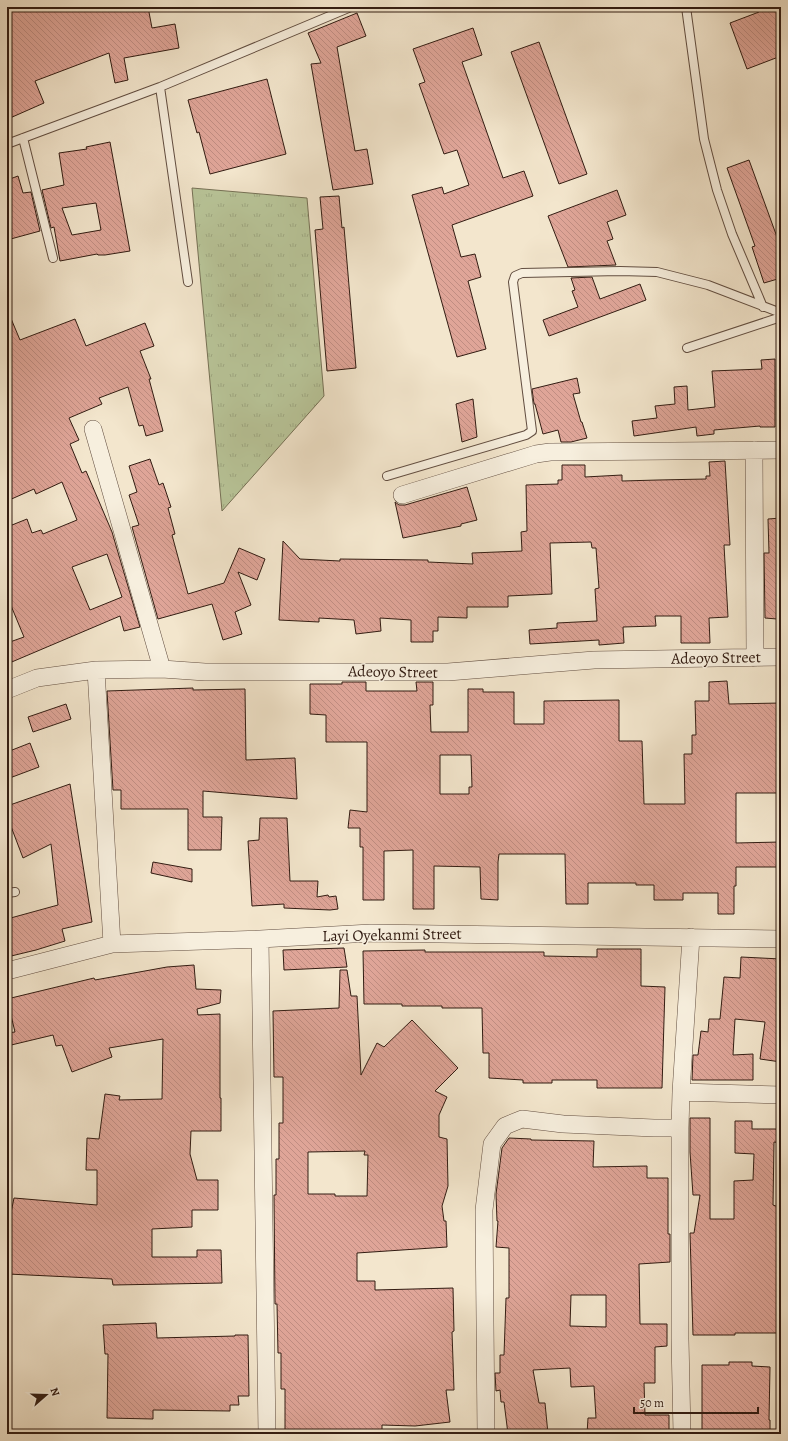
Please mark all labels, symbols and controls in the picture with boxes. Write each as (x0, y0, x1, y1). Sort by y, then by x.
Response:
street label: Adeoyo Street (670, 646, 761, 670)
street label: Adeoyo Street (347, 660, 438, 684)
street label: Layi Oyekanmi Street (322, 923, 462, 947)
north arrow (26, 1375, 66, 1415)
text: N (47, 1385, 63, 1398)
scale bar (634, 1389, 758, 1415)
text: 50 m (640, 1395, 664, 1411)

